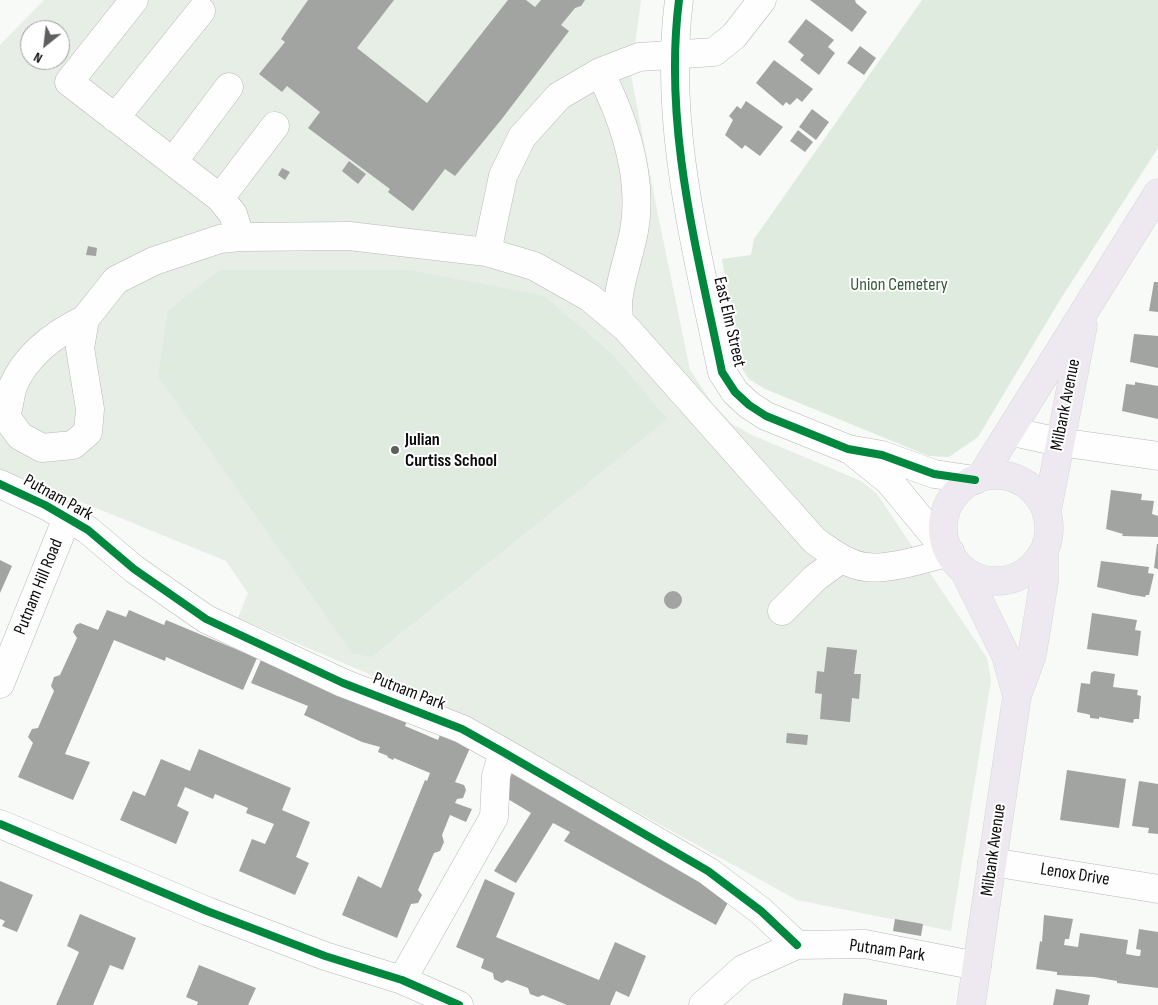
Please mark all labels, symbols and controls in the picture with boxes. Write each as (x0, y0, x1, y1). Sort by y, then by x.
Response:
north arrow (20, 20, 70, 70)
text: N (31, 48, 45, 67)
park label: Union Cemetery (850, 274, 948, 296)
street label: East Elm Street (708, 275, 750, 369)
street label: Milbank Avenue (1047, 357, 1085, 453)
place label: Julian Curtiss School (405, 429, 497, 472)
marker: Julian Curtiss School (389, 444, 401, 456)
street label: Putnam Park (20, 470, 96, 526)
street label: Putnam Hill Road (10, 536, 68, 638)
street label: Putnam Park (370, 668, 448, 716)
street label: Milbank Avenue (977, 802, 1011, 898)
street label: Lenox Drive (1039, 859, 1111, 891)
street label: Putnam Park (848, 935, 926, 967)

